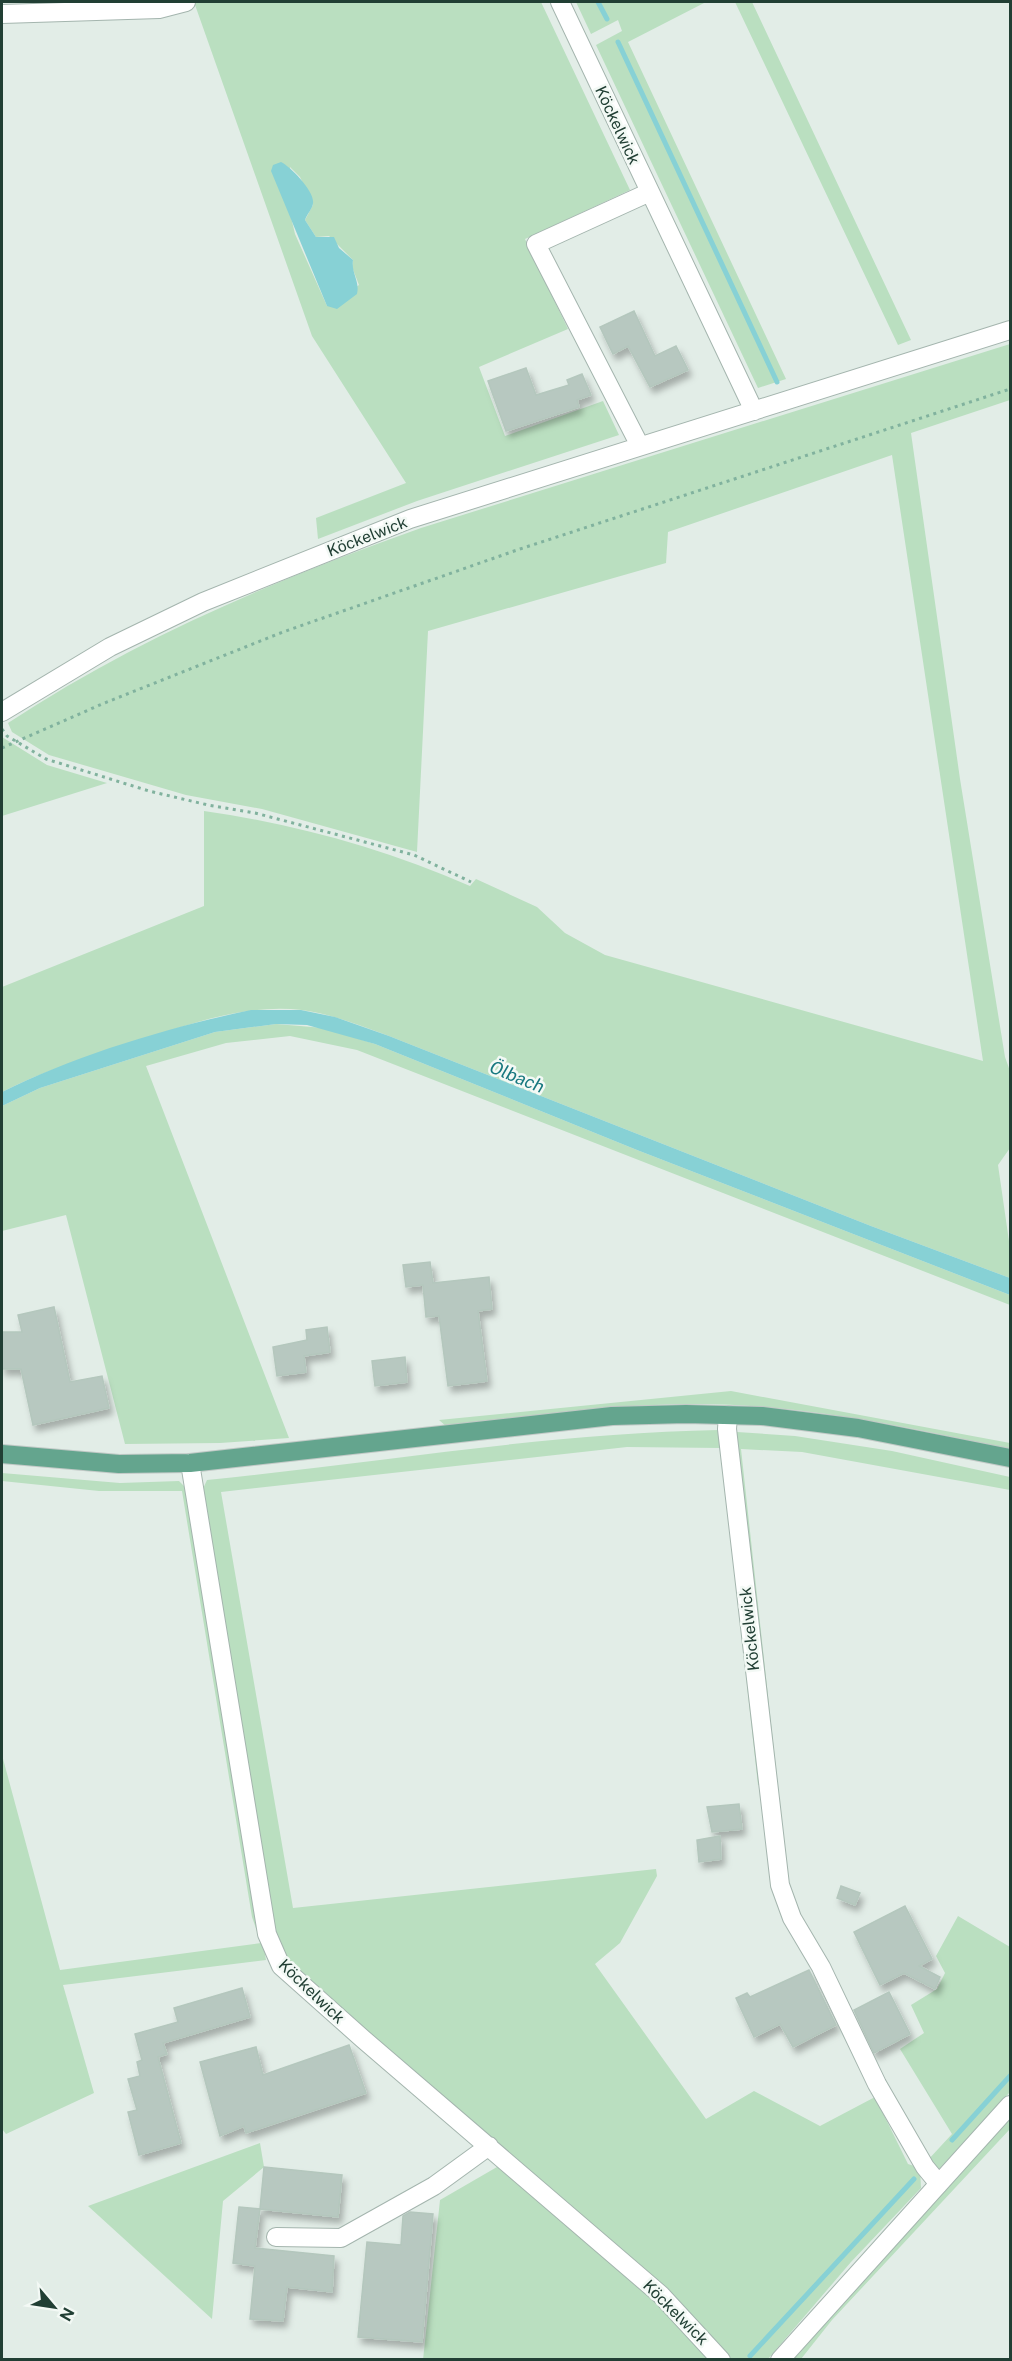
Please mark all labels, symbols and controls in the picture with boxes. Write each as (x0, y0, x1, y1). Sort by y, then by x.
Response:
street label: Köckelwick (591, 83, 644, 167)
street label: Köckelwick (324, 512, 410, 560)
water label: Ölbach (487, 1055, 548, 1097)
street label: Köckelwick (736, 1586, 763, 1672)
street label: Köckelwick (275, 1955, 349, 2027)
street label: Köckelwick (639, 2276, 712, 2349)
north arrow (24, 2277, 84, 2337)
text: N (55, 2304, 78, 2324)

